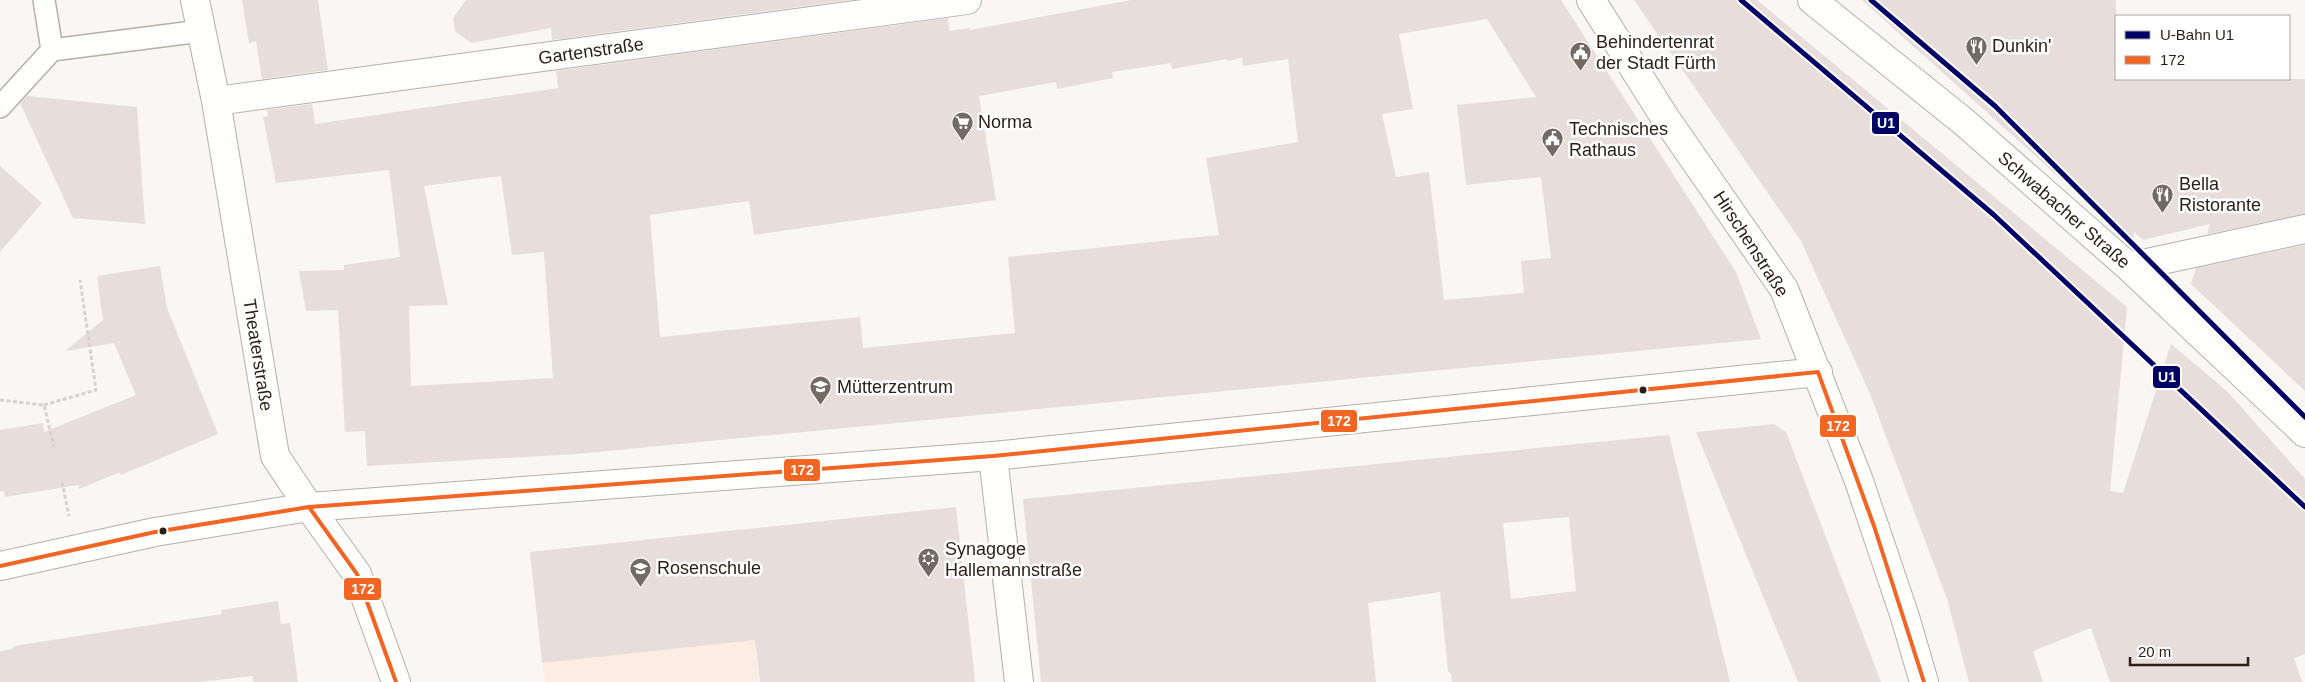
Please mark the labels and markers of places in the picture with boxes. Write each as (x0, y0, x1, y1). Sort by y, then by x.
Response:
place label: Behindertenrat der Stadt Fürth (1596, 32, 1716, 73)
restaurant icon: Dunkin' (1964, 34, 1988, 65)
place label: Dunkin' (1992, 36, 2051, 56)
public building icon: Behindertenrat der Stadt Fürth (1568, 40, 1592, 71)
supermarket icon: Norma (950, 110, 974, 141)
place label: Norma (978, 112, 1033, 132)
place label: Technisches Rathaus (1569, 119, 1668, 160)
public building icon: Technisches Rathaus (1541, 127, 1565, 158)
place label: Bella Ristorante (2179, 174, 2261, 215)
restaurant icon: Bella Ristorante (2151, 182, 2175, 213)
school or university icon: Mütterzentrum (809, 375, 833, 406)
place label: Mütterzentrum (837, 377, 953, 397)
unlabelled marker (1638, 385, 1648, 395)
unlabelled marker (158, 526, 168, 536)
place label: Synagoge Hallemannstraße (945, 539, 1082, 580)
synagogue icon: Synagoge Hallemannstraße (917, 547, 941, 578)
school or university icon: Rosenschule (629, 556, 653, 587)
place label: Rosenschule (657, 558, 761, 578)

